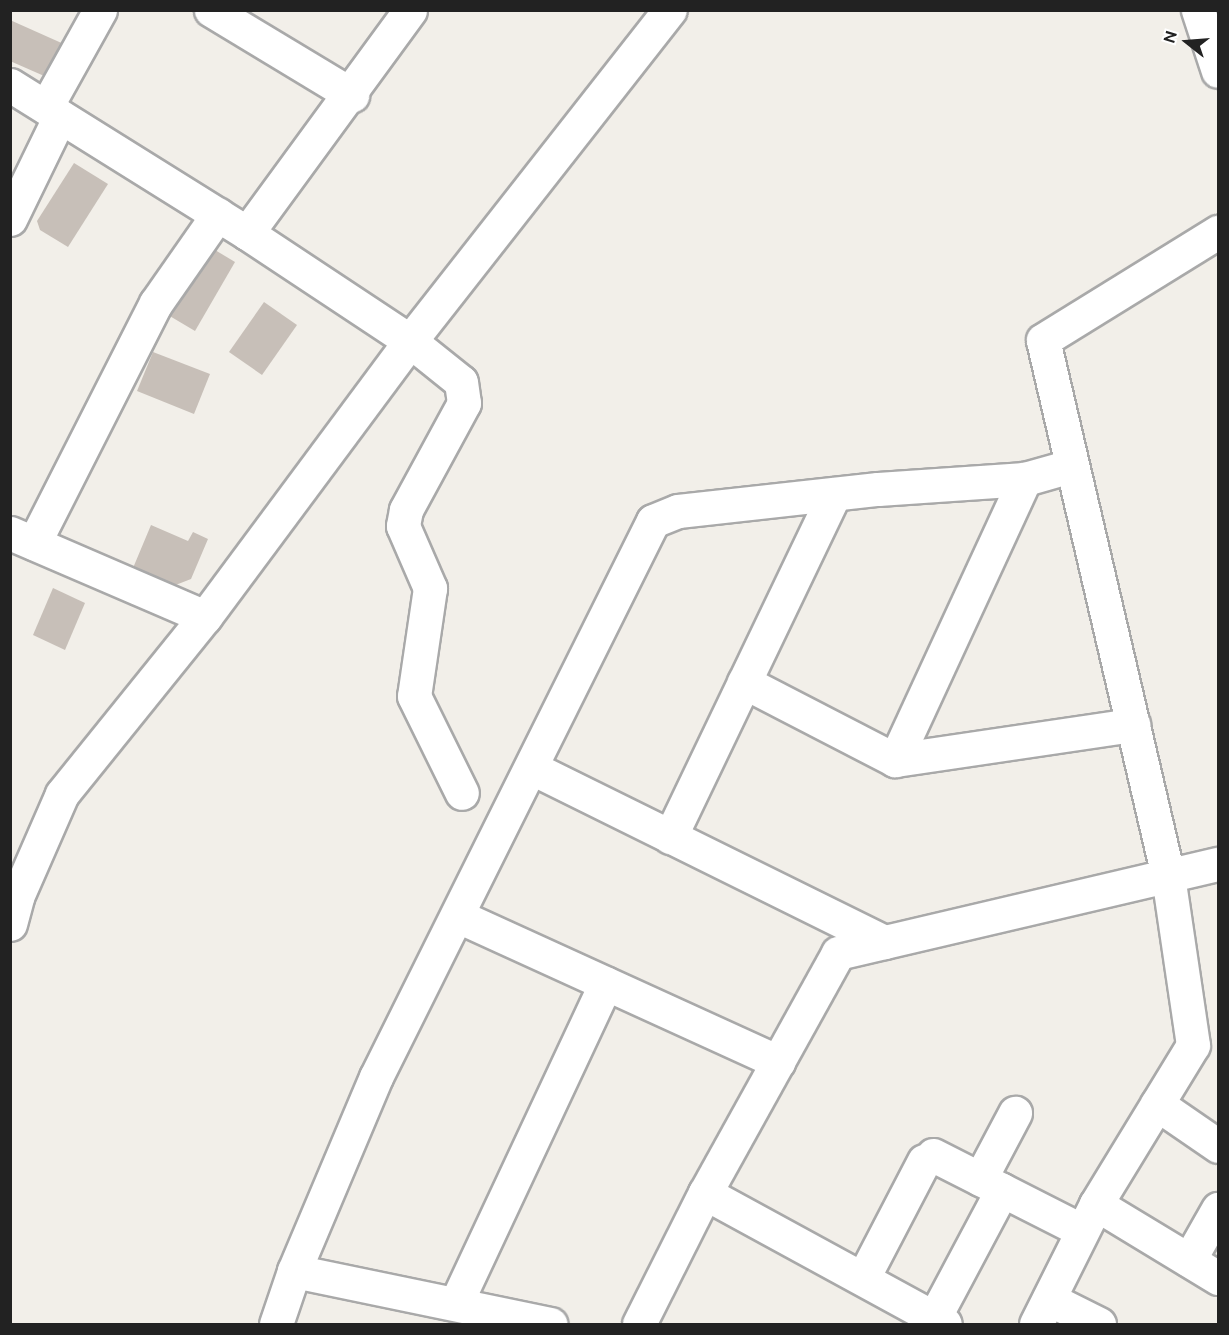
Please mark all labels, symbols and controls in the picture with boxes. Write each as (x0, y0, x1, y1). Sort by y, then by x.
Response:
north arrow (1157, 12, 1217, 72)
text: N (1159, 28, 1180, 45)

